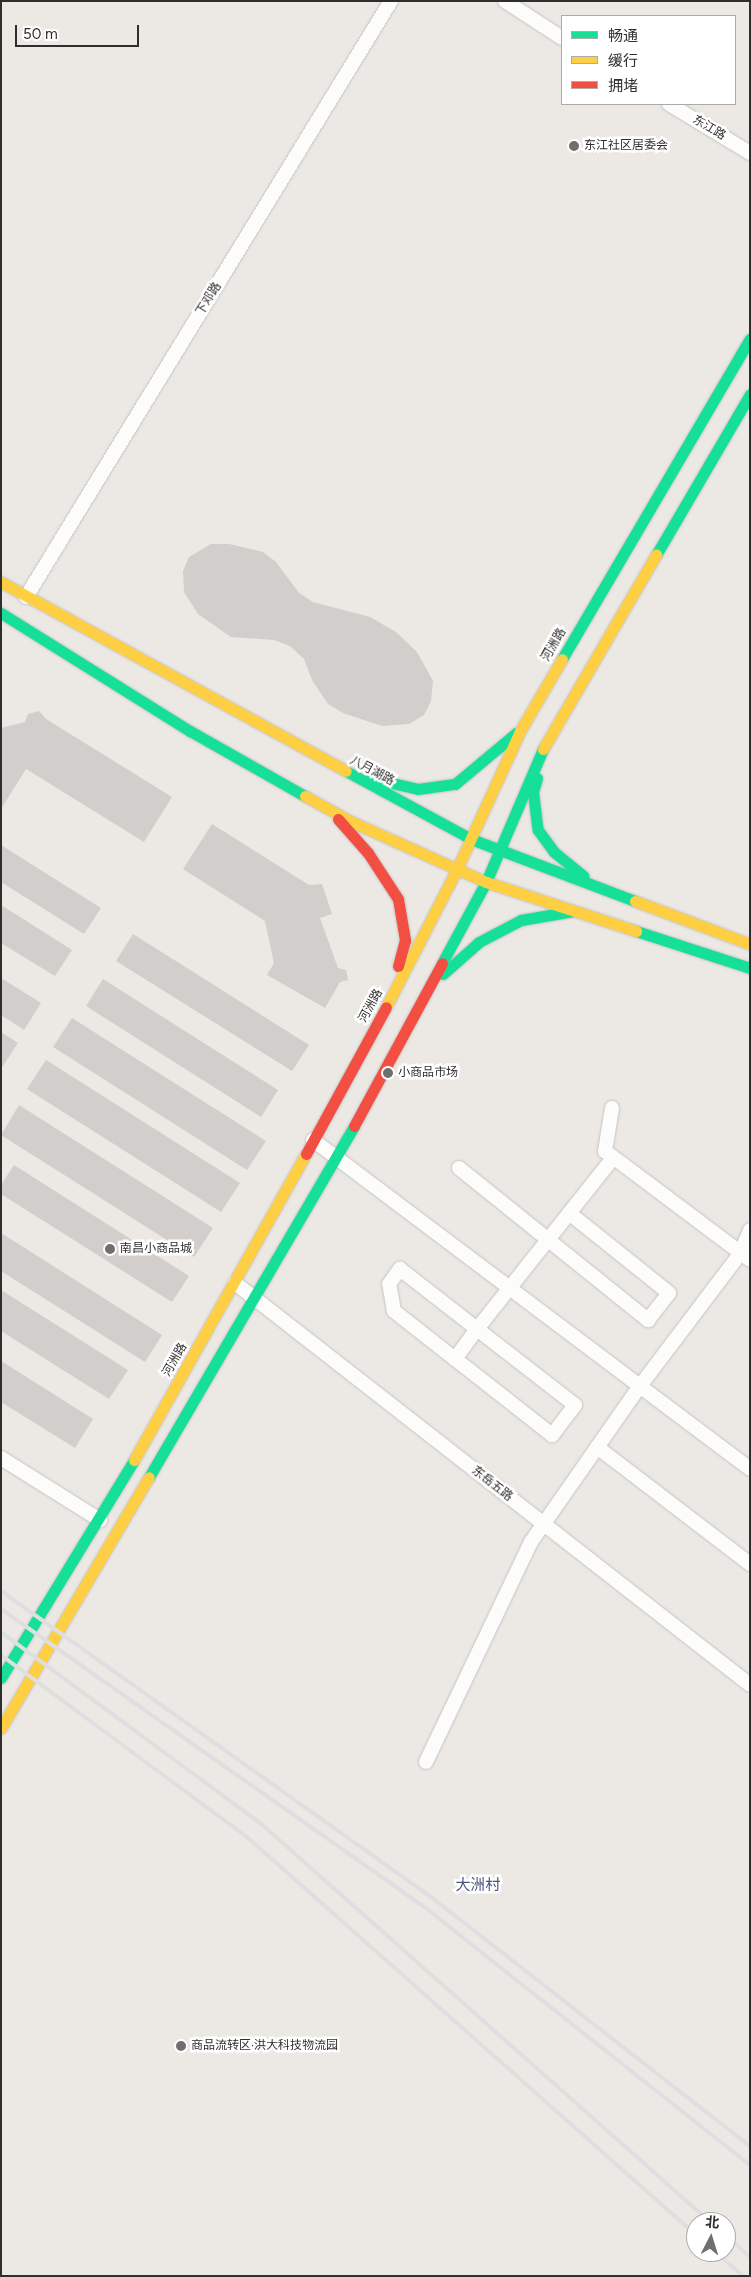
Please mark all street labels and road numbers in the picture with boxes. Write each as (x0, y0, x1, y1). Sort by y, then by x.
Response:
street label: 东江路 (690, 113, 728, 143)
street label: 下邓路 (193, 280, 225, 318)
street label: 河洲路 (539, 626, 569, 664)
street label: 八月湖路 (347, 753, 397, 789)
street label: 河洲路 (356, 987, 386, 1025)
street label: 河洲路 (160, 1341, 190, 1379)
street label: 东岳五路 (469, 1464, 515, 1504)

